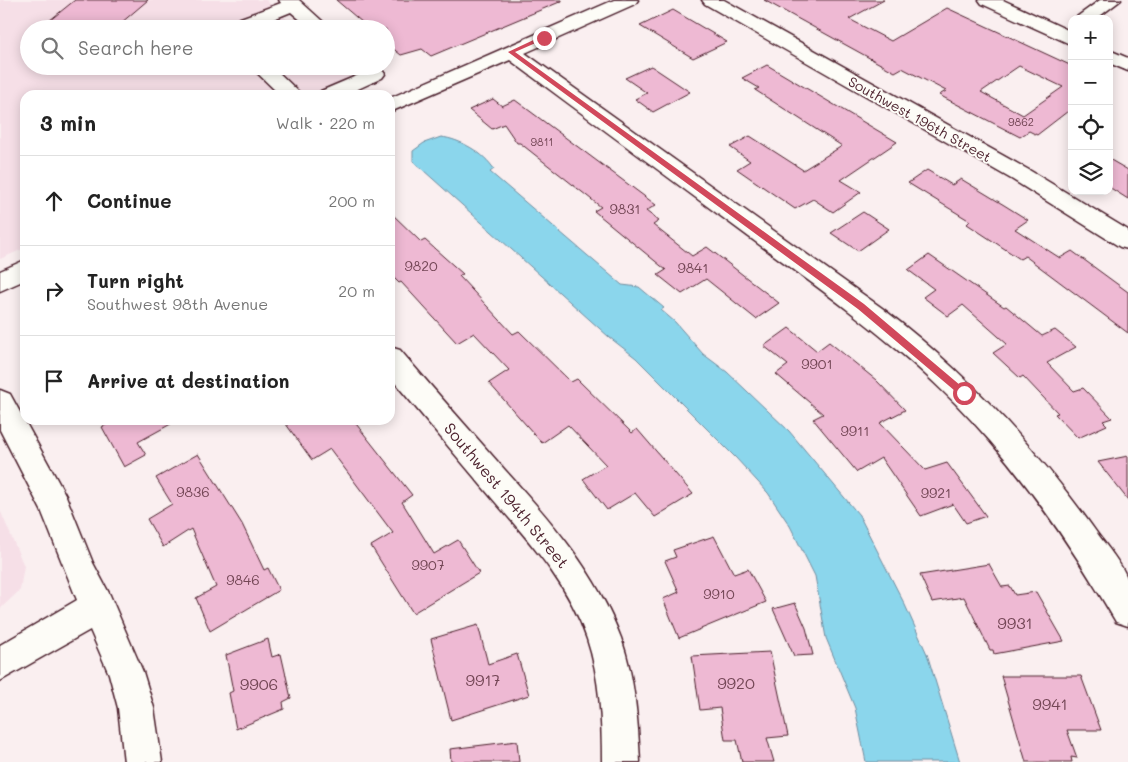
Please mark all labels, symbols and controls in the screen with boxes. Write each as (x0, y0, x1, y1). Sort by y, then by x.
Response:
map controls (1068, 15, 1113, 195)
button: + (1068, 15, 1113, 60)
search box (20, 20, 395, 75)
route end (533, 27, 556, 50)
icon: search (38, 34, 66, 62)
text: Search here (78, 35, 194, 60)
button: − (1068, 60, 1113, 105)
street label: Southwest 196th Street (845, 72, 995, 166)
button: locate (1068, 105, 1113, 150)
text: 3 min (40, 109, 96, 136)
text: Walk · 220 m (276, 112, 375, 133)
house number: 9862 (1008, 114, 1034, 129)
house number: 9811 (531, 134, 554, 149)
button: layers (1068, 150, 1113, 195)
icon: ahead (40, 187, 68, 215)
text: Continue (87, 188, 172, 213)
text: 200 m (328, 190, 375, 211)
house number: 9831 (609, 199, 641, 218)
house number: 9820 (404, 256, 438, 275)
house number: 9841 (677, 258, 709, 277)
text: Turn right (87, 268, 184, 293)
icon: right (40, 277, 68, 305)
text: 20 m (338, 280, 375, 301)
text: Southwest 98th Avenue (87, 293, 268, 314)
house number: 9901 (801, 354, 833, 373)
icon: arrive (40, 367, 68, 395)
text: Arrive at destination (87, 368, 290, 393)
route start (953, 382, 976, 405)
street label: Southwest 194th Street (440, 418, 574, 572)
house number: 9911 (840, 421, 870, 440)
house number: 9836 (176, 482, 210, 501)
house number: 9921 (921, 483, 951, 502)
house number: 9907 (412, 555, 445, 574)
house number: 9846 (226, 570, 260, 589)
house number: 9910 (703, 584, 735, 603)
house number: 9931 (997, 612, 1033, 633)
house number: 9917 (466, 669, 501, 690)
house number: 9920 (717, 672, 755, 693)
house number: 9906 (240, 673, 278, 694)
house number: 9941 (1032, 693, 1068, 714)

